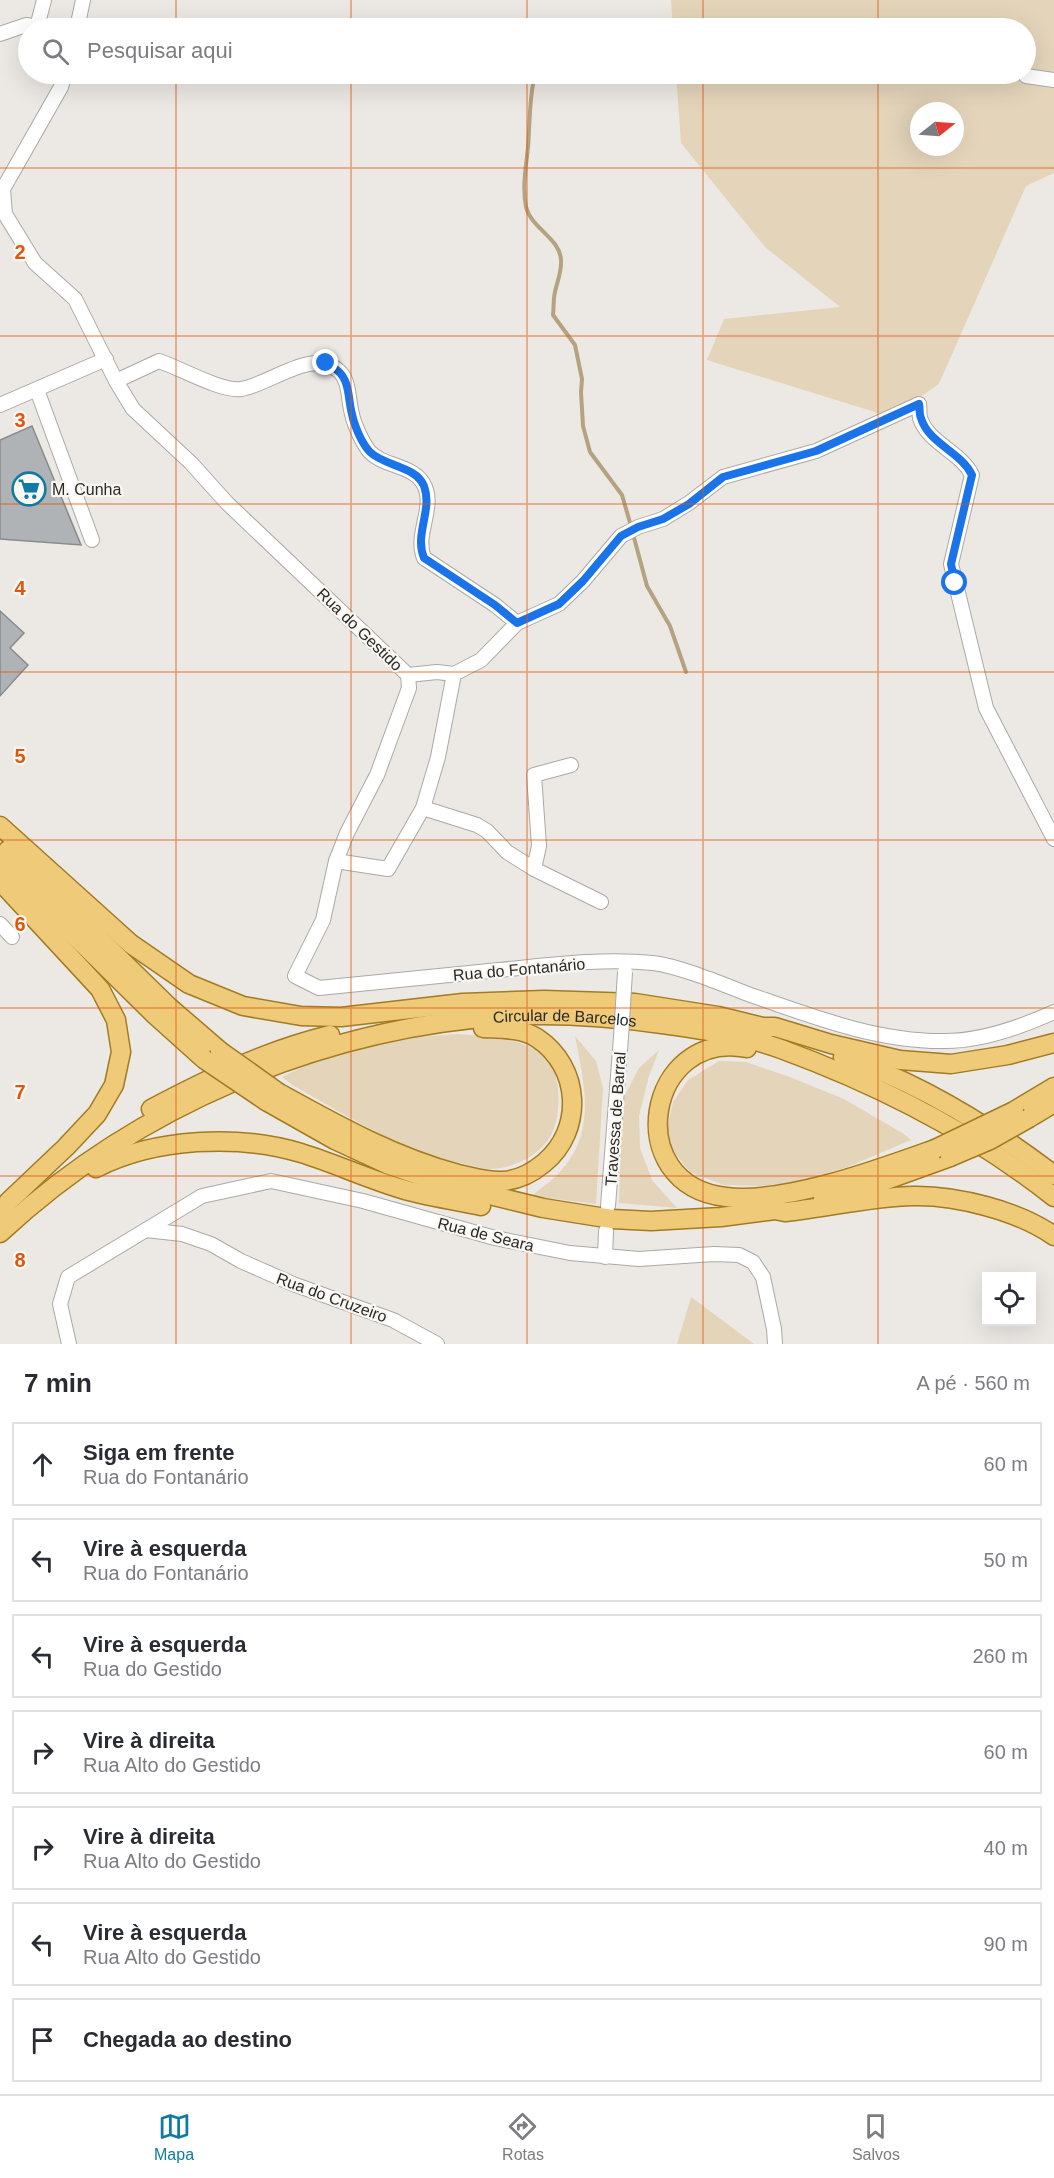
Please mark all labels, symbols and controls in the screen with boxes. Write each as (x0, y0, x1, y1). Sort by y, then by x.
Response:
search box (18, 18, 1036, 84)
icon: search (39, 35, 72, 68)
text: Pesquisar aqui (87, 38, 233, 63)
north arrow (910, 102, 964, 156)
text: 2 (14, 241, 26, 263)
route end (312, 349, 338, 375)
text: 3 (14, 409, 26, 431)
supermarket icon: M. Cunha (11, 471, 47, 507)
place label: M. Cunha (52, 481, 121, 498)
route start (941, 569, 967, 595)
text: 4 (14, 577, 26, 599)
street label: Rua do Gestido (314, 585, 406, 674)
text: 5 (14, 745, 26, 767)
text: 6 (14, 913, 26, 935)
street label: Rua do Fontanário (452, 955, 586, 984)
street label: Circular de Barcelos (492, 1007, 638, 1030)
street label: Travessa de Barral (602, 1051, 629, 1187)
text: 7 (14, 1081, 26, 1103)
street label: Rua de Seara (436, 1214, 536, 1255)
text: 8 (14, 1249, 26, 1271)
street label: Rua do Cruzeiro (274, 1270, 390, 1325)
map controls (982, 1272, 1036, 1326)
button: locate (982, 1272, 1036, 1326)
text: 7 min (24, 1368, 92, 1398)
text: A pé · 560 m (917, 1372, 1030, 1394)
text: Siga em frente (83, 1440, 235, 1465)
icon: ahead (26, 1448, 59, 1481)
text: 60 m (984, 1453, 1028, 1475)
text: Rua do Fontanário (83, 1466, 249, 1488)
text: Vire à esquerda (83, 1536, 246, 1561)
icon: left (26, 1544, 59, 1577)
text: 50 m (984, 1549, 1028, 1571)
text: Rua do Fontanário (83, 1562, 249, 1584)
text: Vire à esquerda (83, 1632, 246, 1657)
icon: left (26, 1640, 59, 1673)
text: 260 m (972, 1645, 1028, 1667)
text: Rua do Gestido (83, 1658, 222, 1680)
text: Vire à direita (83, 1728, 215, 1753)
icon: right (26, 1736, 59, 1769)
text: 60 m (984, 1741, 1028, 1763)
text: Rua Alto do Gestido (83, 1754, 261, 1776)
text: Vire à direita (83, 1824, 215, 1849)
icon: right (26, 1832, 59, 1865)
text: 40 m (984, 1837, 1028, 1859)
text: Rua Alto do Gestido (83, 1850, 261, 1872)
text: Vire à esquerda (83, 1920, 246, 1945)
icon: left (26, 1928, 59, 1961)
text: 90 m (984, 1933, 1028, 1955)
text: Rua Alto do Gestido (83, 1946, 261, 1968)
icon: arrive (26, 2024, 59, 2057)
text: Chegada ao destino (83, 2027, 292, 2052)
tab: Mapa (154, 2110, 194, 2164)
tab: Rotas (502, 2110, 544, 2164)
tab: Salvos (852, 2110, 900, 2164)

